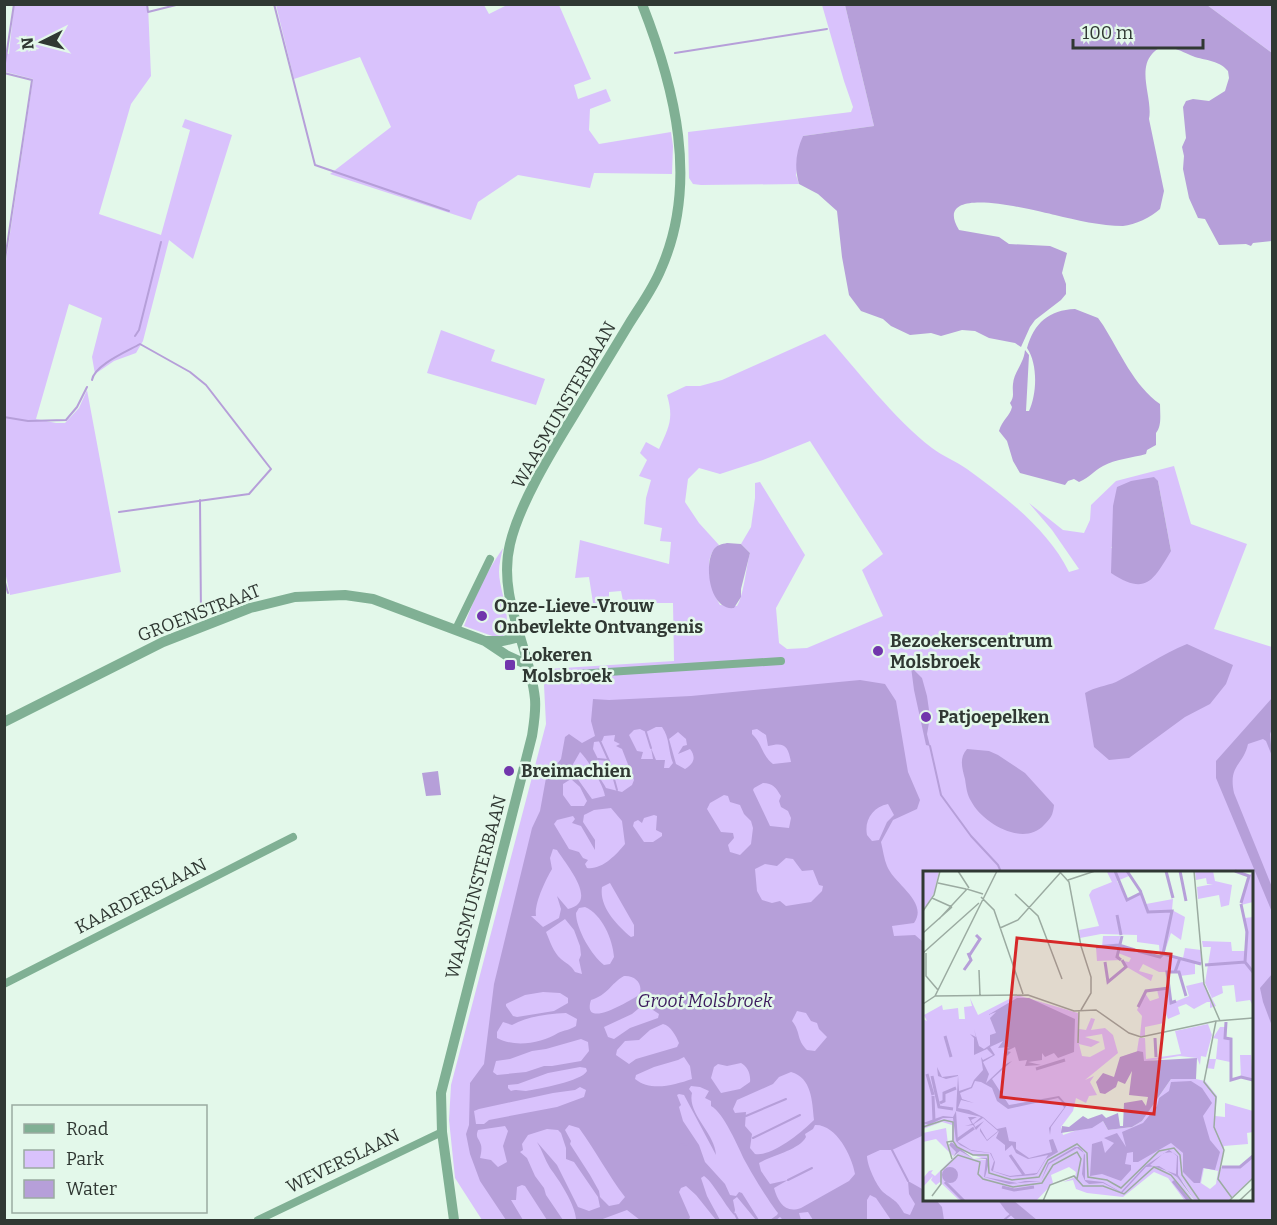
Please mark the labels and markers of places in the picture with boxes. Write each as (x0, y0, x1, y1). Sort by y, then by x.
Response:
place label: Onze-Lieve-Vrouw Onbevlekte Ontvangenis (494, 595, 703, 638)
marker: Onze-Lieve-Vrouw Onbevlekte Ontvangenis (475, 609, 489, 623)
place label: Bezoekerscentrum Molsbroek (890, 630, 1053, 673)
place label: Lokeren Molsbroek (522, 644, 612, 687)
marker: Bezoekerscentrum Molsbroek (871, 644, 885, 658)
marker: Lokeren Molsbroek (503, 658, 517, 672)
place label: Patjoepelken (938, 706, 1050, 728)
marker: Patjoepelken (919, 710, 933, 724)
place label: Breimachien (521, 760, 632, 782)
marker: Breimachien (502, 764, 516, 778)

